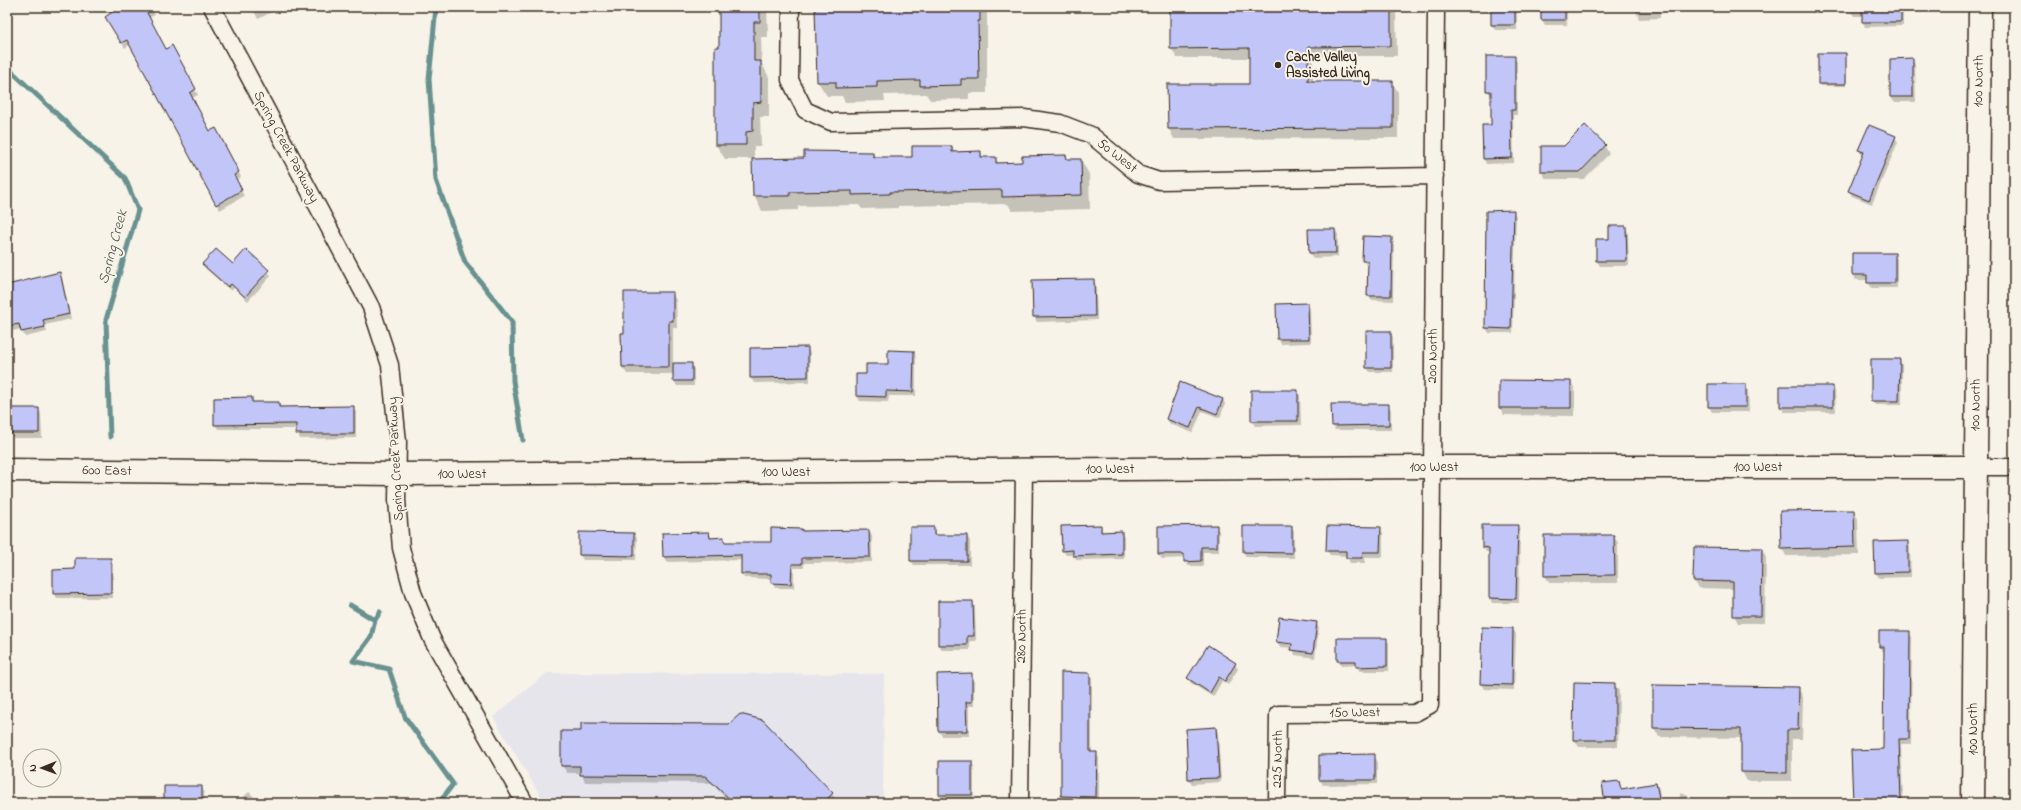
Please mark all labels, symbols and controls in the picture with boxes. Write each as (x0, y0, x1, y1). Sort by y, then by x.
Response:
place label: Cache Valley Assisted Living (1286, 47, 1370, 86)
street label: 100 North (1968, 55, 1990, 107)
marker: Cache Valley Assisted Living (1273, 60, 1283, 70)
street label: Spring Creek Parkway (247, 87, 325, 207)
street label: 50 West (1092, 133, 1142, 179)
water label: Spring Creek (93, 206, 135, 287)
street label: 200 North (1422, 328, 1444, 384)
street label: 100 North (1965, 379, 1987, 431)
street label: Spring Creek Parkway (382, 396, 411, 522)
street label: 100 West (1410, 457, 1459, 478)
street label: 100 West (1734, 457, 1783, 478)
street label: 100 West (1086, 459, 1135, 480)
street label: 600 East (82, 460, 132, 482)
street label: 100 West (762, 462, 811, 483)
street label: 100 West (438, 464, 487, 485)
street label: 280 North (1011, 609, 1033, 663)
street label: 150 West (1329, 702, 1381, 724)
street label: 100 North (1963, 703, 1984, 755)
street label: 225 North (1267, 730, 1289, 788)
north arrow (22, 748, 62, 788)
text: N (25, 764, 41, 772)

